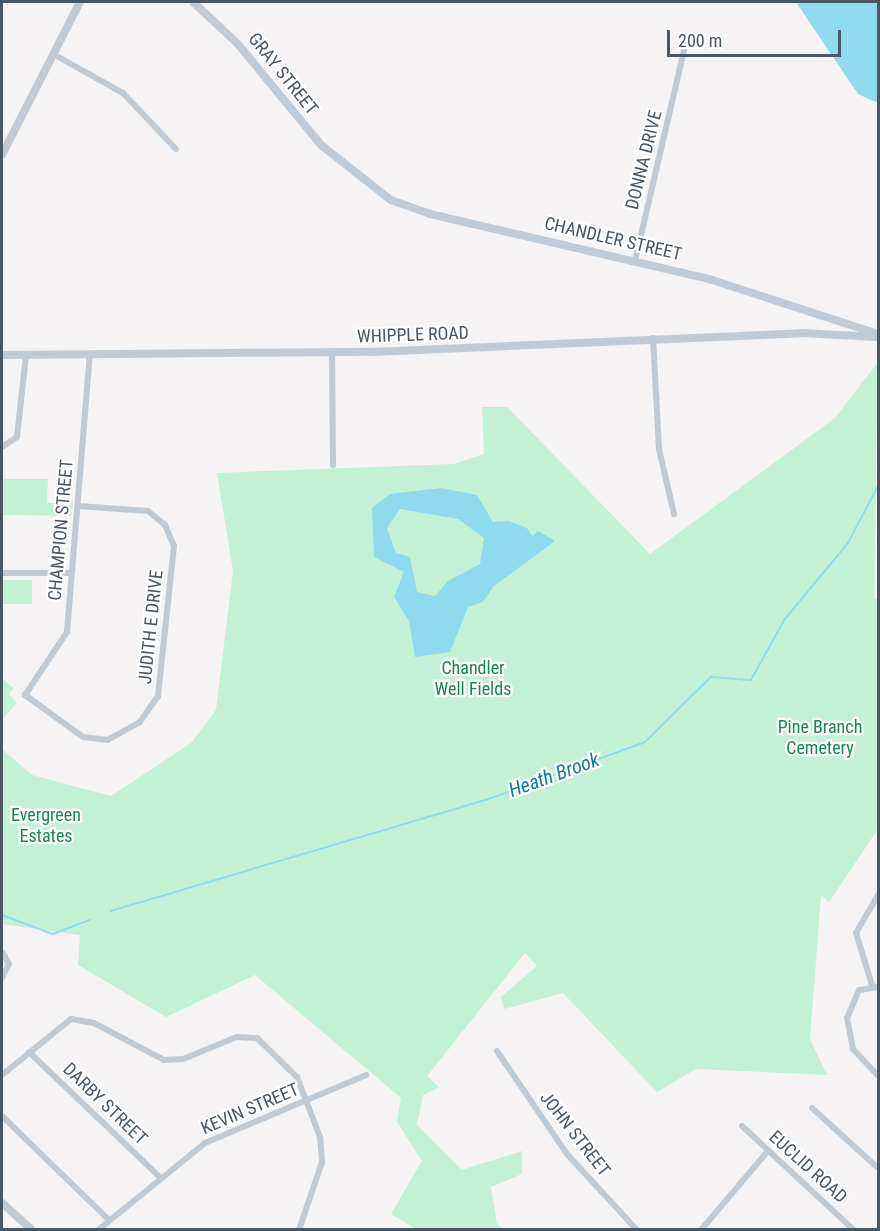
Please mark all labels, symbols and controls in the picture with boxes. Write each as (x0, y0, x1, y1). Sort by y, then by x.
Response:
scale bar (670, 18, 844, 56)
street label: GRAY STREET (243, 29, 323, 119)
text: 200 m (678, 30, 722, 51)
street label: DONNA DRIVE (621, 108, 667, 212)
street label: CHANDLER STREET (542, 213, 684, 265)
street label: WHIPPLE ROAD (357, 322, 469, 348)
street label: CHAMPION STREET (44, 458, 78, 602)
street label: JUDITH E DRIVE (134, 569, 168, 685)
park label: Chandler Well Fields (435, 658, 511, 700)
park label: Pine Branch Cemetery (778, 717, 862, 760)
water label: Heath Brook (505, 748, 603, 802)
park label: Evergreen Estates (11, 805, 81, 848)
street label: DARBY STREET (58, 1058, 152, 1150)
street label: KEVIN STREET (198, 1079, 302, 1139)
street label: JOHN STREET (535, 1087, 615, 1181)
street label: EUCLID ROAD (765, 1126, 851, 1208)

